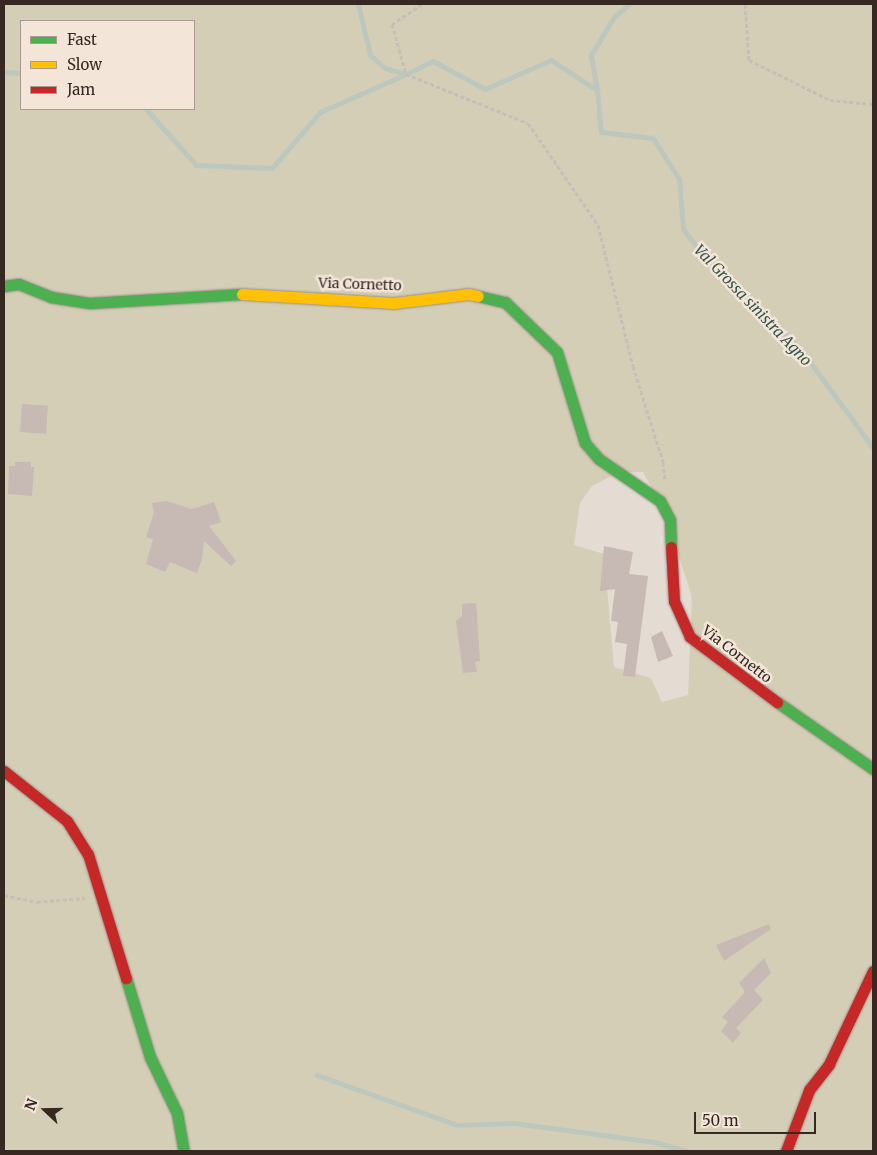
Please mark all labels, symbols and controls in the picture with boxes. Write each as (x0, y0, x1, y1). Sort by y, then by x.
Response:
legend (20, 20, 195, 110)
text: Fast (67, 30, 97, 49)
text: Slow (67, 55, 102, 74)
text: Jam (67, 80, 95, 99)
water label: Val Grossa sinistra Agno (690, 241, 816, 369)
street label: Via Cornetto (318, 274, 402, 294)
street label: Via Cornetto (699, 622, 775, 686)
north arrow (20, 1085, 70, 1135)
text: N (21, 1096, 41, 1113)
scale bar (697, 1102, 820, 1134)
text: 50 m (702, 1111, 739, 1130)

